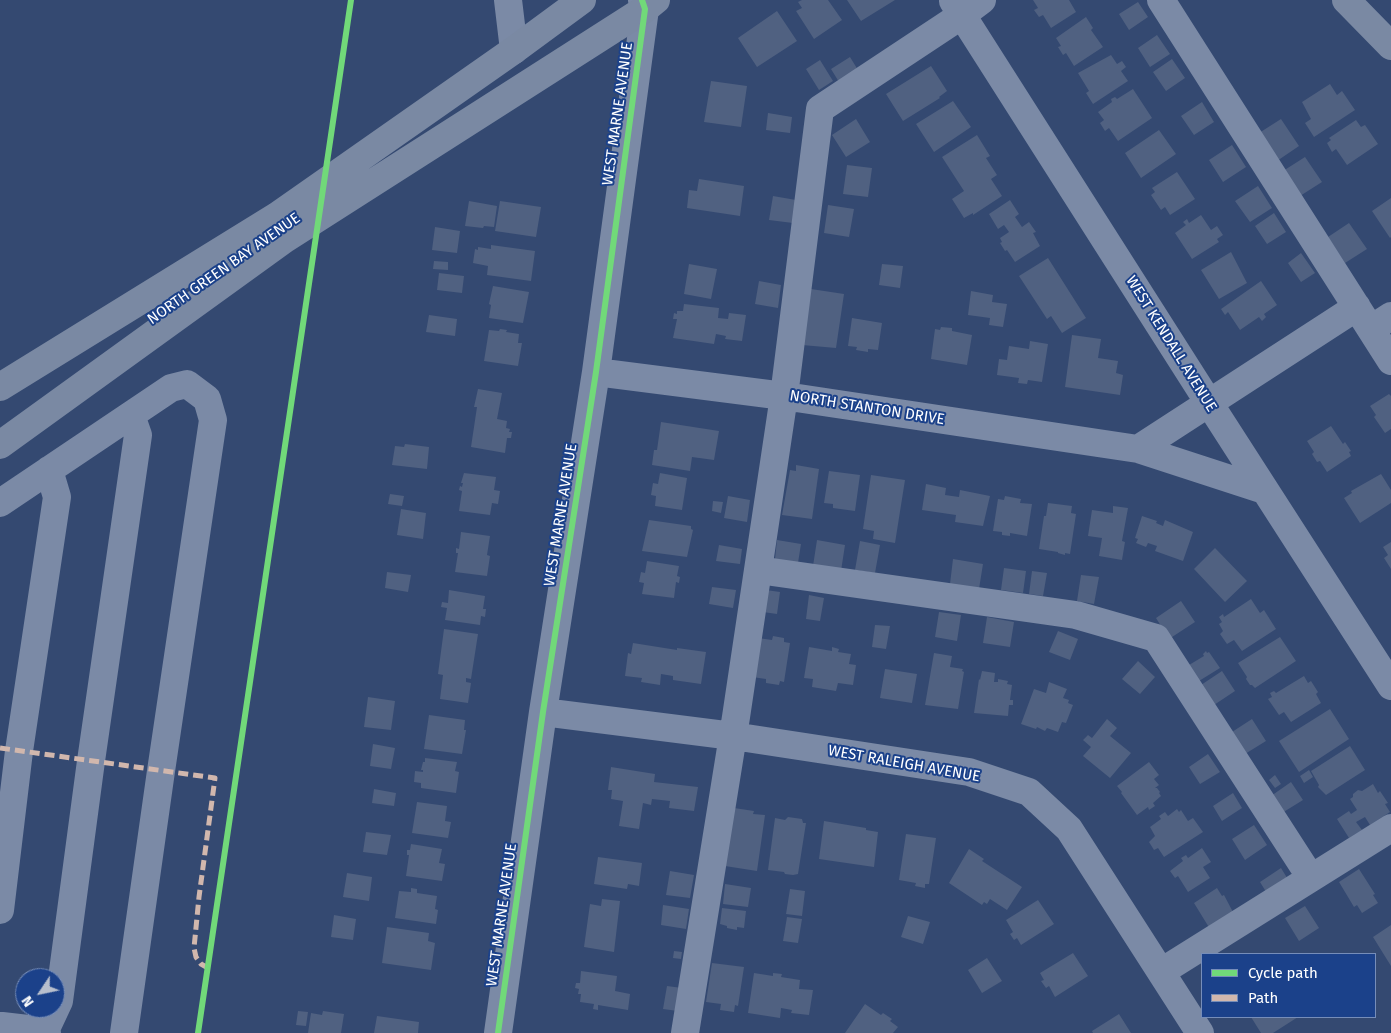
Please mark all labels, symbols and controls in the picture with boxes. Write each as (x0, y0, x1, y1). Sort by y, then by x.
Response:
street label: WEST MARNE AVENUE (599, 41, 637, 187)
street label: NORTH GREEN BAY AVENUE (144, 209, 304, 329)
street label: WEST KENDALL AVENUE (1122, 273, 1220, 415)
street label: NORTH STANTON DRIVE (788, 387, 946, 429)
street label: WEST MARNE AVENUE (541, 442, 581, 588)
street label: WEST RALEIGH AVENUE (827, 742, 981, 786)
street label: WEST MARNE AVENUE (483, 842, 521, 988)
legend (1201, 953, 1376, 1018)
text: Cycle path (1248, 964, 1318, 982)
north arrow (15, 968, 65, 1018)
text: Path (1248, 989, 1278, 1007)
text: N (18, 993, 38, 1010)

